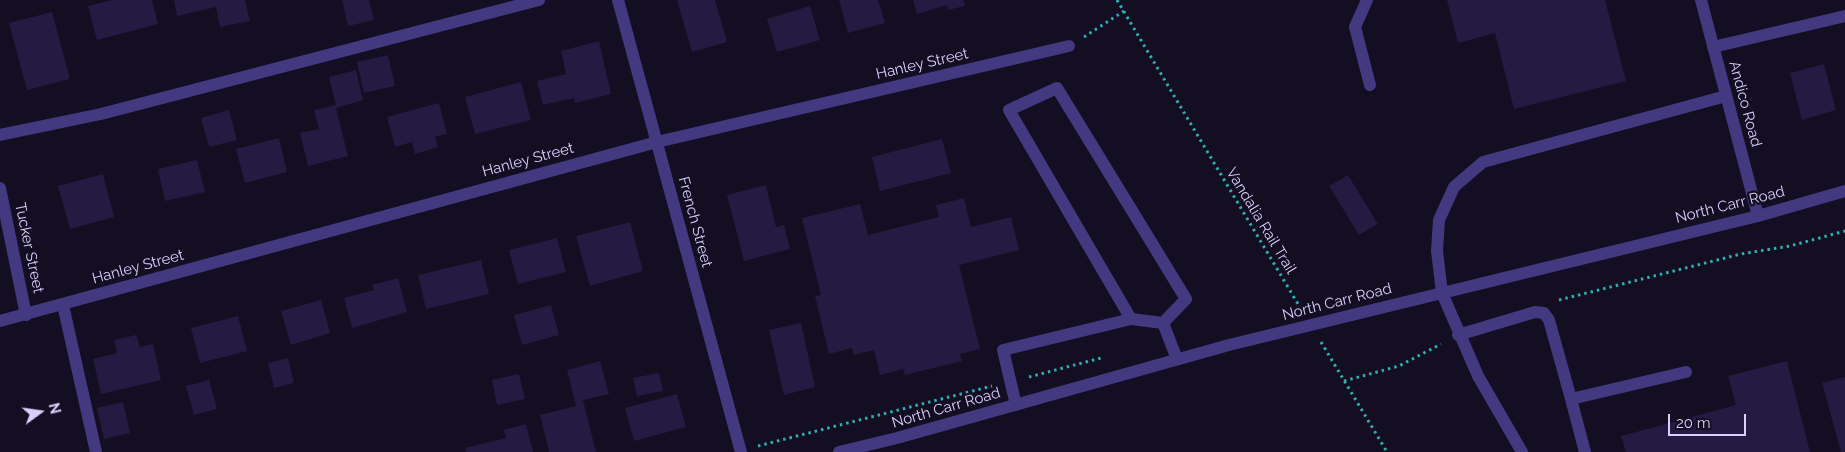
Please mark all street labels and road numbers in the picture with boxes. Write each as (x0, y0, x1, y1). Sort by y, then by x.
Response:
street label: Hanley Street (874, 45, 970, 83)
street label: Andico Road (1725, 59, 1765, 149)
street label: Hanley Street (480, 139, 576, 181)
street label: Vandalia Rail Trail (1222, 165, 1300, 277)
street label: French Street (674, 175, 716, 269)
street label: North Carr Road (1673, 183, 1787, 227)
street label: Tucker Street (11, 201, 47, 295)
street label: Hanley Street (90, 246, 186, 288)
street label: North Carr Road (1280, 280, 1394, 324)
street label: North Carr Road (890, 384, 1002, 432)

